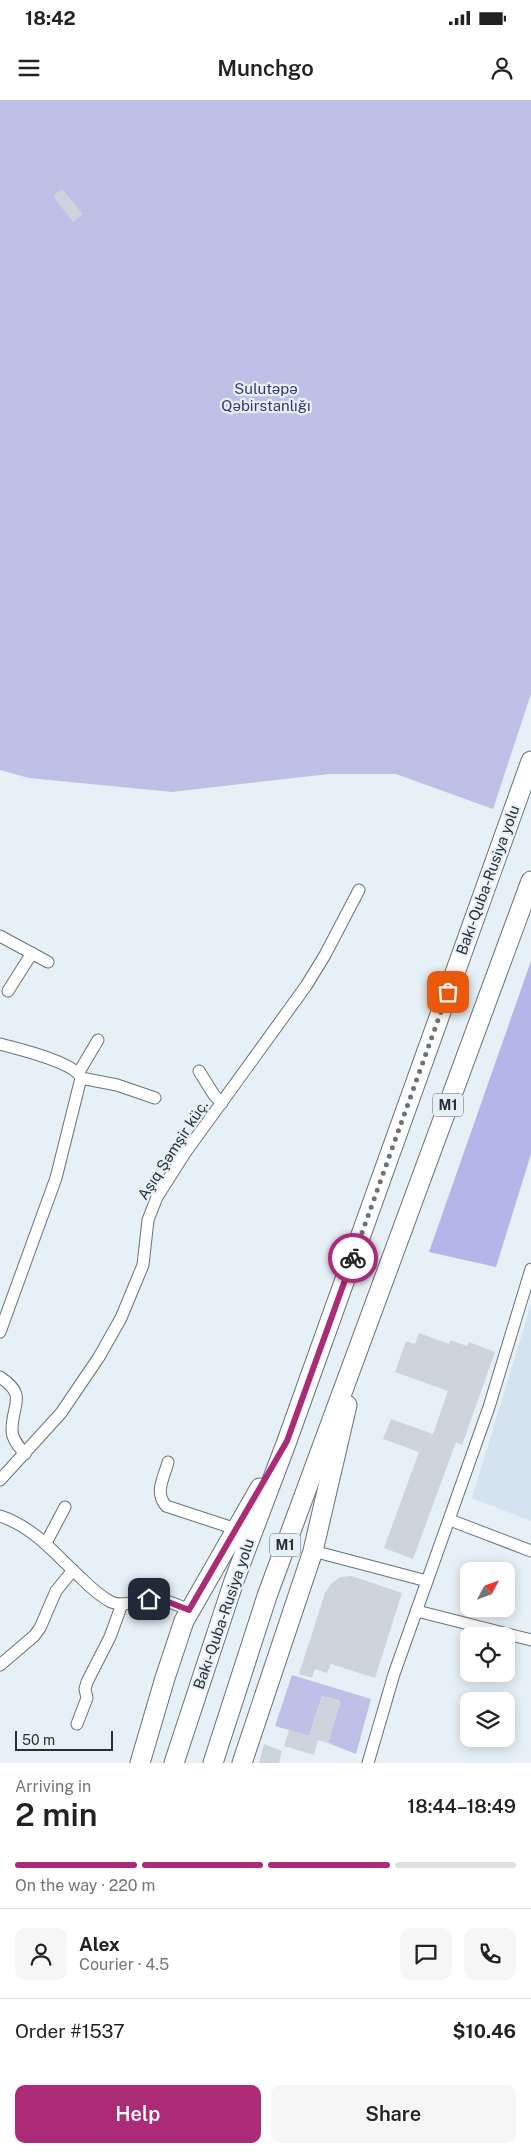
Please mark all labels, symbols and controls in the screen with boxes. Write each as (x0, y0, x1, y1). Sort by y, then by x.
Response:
text: 18:42 (25, 7, 75, 29)
icon: menu (15, 54, 43, 82)
icon: person (488, 54, 516, 82)
text: Munchgo (217, 55, 314, 81)
park label: Sulutəpə Qəbirstanlığı (221, 380, 311, 414)
street label: Bakı-Quba-Rusiya yolu (453, 803, 523, 957)
pin (427, 971, 469, 1013)
icon: bag (434, 978, 462, 1006)
road number: M1 (433, 1094, 463, 1116)
street label: Aşıq Şəmşir küç. (134, 1097, 211, 1203)
courier (328, 1233, 378, 1283)
icon: bike (339, 1244, 367, 1272)
road number: M1 (270, 1534, 300, 1556)
street label: Bakı-Quba-Rusiya yolu (190, 1536, 257, 1691)
north arrow (460, 1562, 515, 1618)
map controls (460, 1562, 515, 1747)
pin (128, 1578, 170, 1620)
icon: home (135, 1585, 163, 1613)
button: locate (460, 1627, 515, 1682)
button: layers (460, 1692, 515, 1747)
scale bar (15, 1728, 112, 1751)
text: 50 m (22, 1732, 55, 1748)
text: Arriving in (15, 1777, 91, 1796)
text: 18:44–18:49 (407, 1795, 516, 1817)
text: 2 min (15, 1796, 98, 1833)
text: On the way · 220 m (15, 1876, 155, 1895)
button: person (15, 1928, 67, 1980)
button: chat (400, 1928, 452, 1980)
button: phone (464, 1928, 516, 1980)
text: Alex (79, 1933, 120, 1955)
text: Courier · 4.5 (79, 1955, 169, 1974)
text: Order #1537 (15, 2020, 125, 2042)
text: $10.46 (453, 2020, 516, 2042)
button: Help (15, 2085, 261, 2143)
button: Share (271, 2085, 516, 2143)

